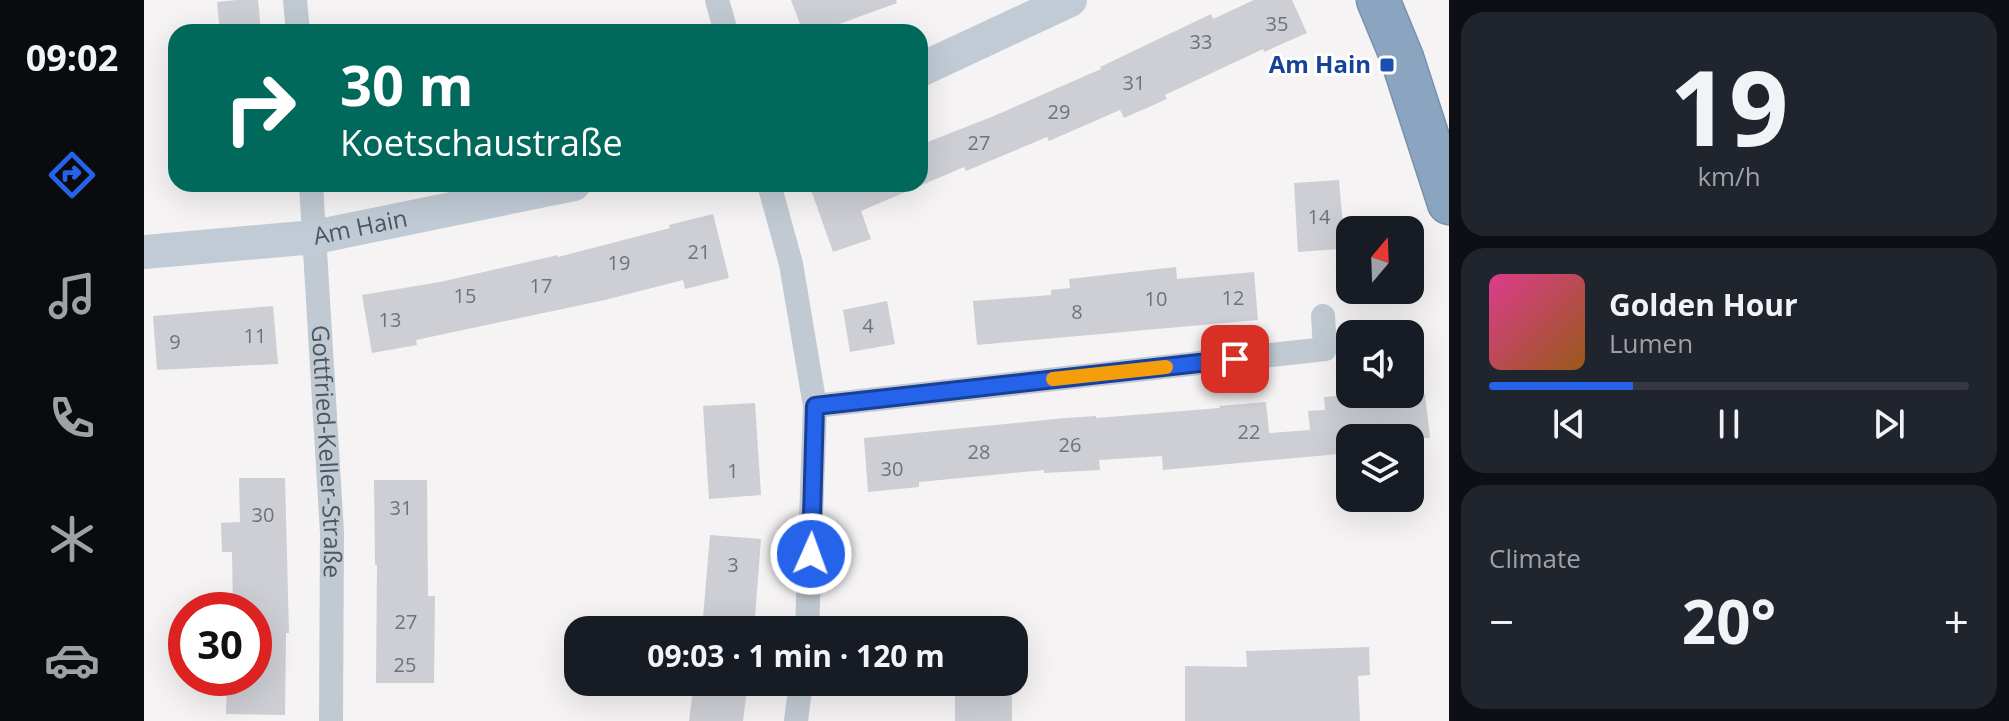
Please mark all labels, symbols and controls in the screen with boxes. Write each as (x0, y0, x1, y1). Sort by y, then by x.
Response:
house number: 35 (1266, 10, 1288, 37)
house number: 33 (1190, 28, 1212, 55)
text: 09:02 (26, 33, 118, 82)
text: 19 (1670, 35, 1788, 176)
text: 30 m (340, 46, 474, 122)
place label: Am Hain (1269, 47, 1371, 80)
icon: right (208, 56, 312, 160)
marker: Am Hain (1378, 56, 1396, 74)
house number: 31 (1123, 69, 1145, 96)
house number: 29 (1048, 98, 1070, 125)
text: Koetschaustraße (340, 118, 623, 167)
house number: 27 (968, 129, 990, 156)
icon: directions (44, 147, 100, 203)
text: km/h (1697, 158, 1761, 194)
street label: Am Hain (310, 201, 410, 252)
house number: 14 (1308, 203, 1331, 230)
north arrow (1336, 216, 1424, 304)
map controls (1336, 216, 1424, 512)
house number: 21 (688, 238, 710, 265)
house number: 19 (608, 249, 630, 276)
icon: music (44, 268, 100, 324)
house number: 17 (530, 272, 552, 299)
house number: 15 (454, 282, 476, 309)
house number: 12 (1222, 284, 1244, 311)
text: Golden Hour (1609, 284, 1798, 325)
house number: 10 (1145, 285, 1167, 312)
house number: 8 (1071, 298, 1083, 325)
house number: 13 (379, 306, 401, 333)
house number: 4 (862, 312, 874, 339)
button: sound (1336, 320, 1424, 408)
house number: 11 (244, 322, 266, 349)
street label: Gottfried-Keller-Straße (305, 324, 350, 578)
pin (1201, 325, 1269, 393)
text: Lumen (1609, 325, 1693, 361)
house number: 9 (169, 328, 181, 355)
icon: arrive (1213, 337, 1257, 381)
icon: phone (44, 390, 100, 446)
icon: previous (1547, 402, 1591, 446)
icon: pause (1707, 402, 1751, 446)
icon: next (1867, 402, 1911, 446)
house number: 22 (1238, 418, 1260, 445)
button: layers (1336, 424, 1424, 512)
house number: 26 (1059, 431, 1081, 458)
house number: 28 (968, 438, 990, 465)
house number: 30 (881, 455, 903, 482)
house number: 1 (727, 457, 739, 484)
house number: 31 (390, 494, 412, 521)
house number: 30 (252, 501, 274, 528)
icon: climate (44, 511, 100, 567)
position arrow (769, 512, 853, 596)
text: Climate (1489, 540, 1581, 576)
house number: 3 (727, 551, 739, 578)
text: 20° (1682, 580, 1776, 662)
text: − (1489, 591, 1514, 651)
text: + (1944, 591, 1969, 651)
speed limit sign: 30 (168, 592, 272, 696)
house number: 27 (395, 608, 417, 635)
icon: car (44, 632, 100, 688)
text: 09:03 · 1 min · 120 m (647, 635, 945, 676)
house number: 25 (394, 651, 416, 678)

